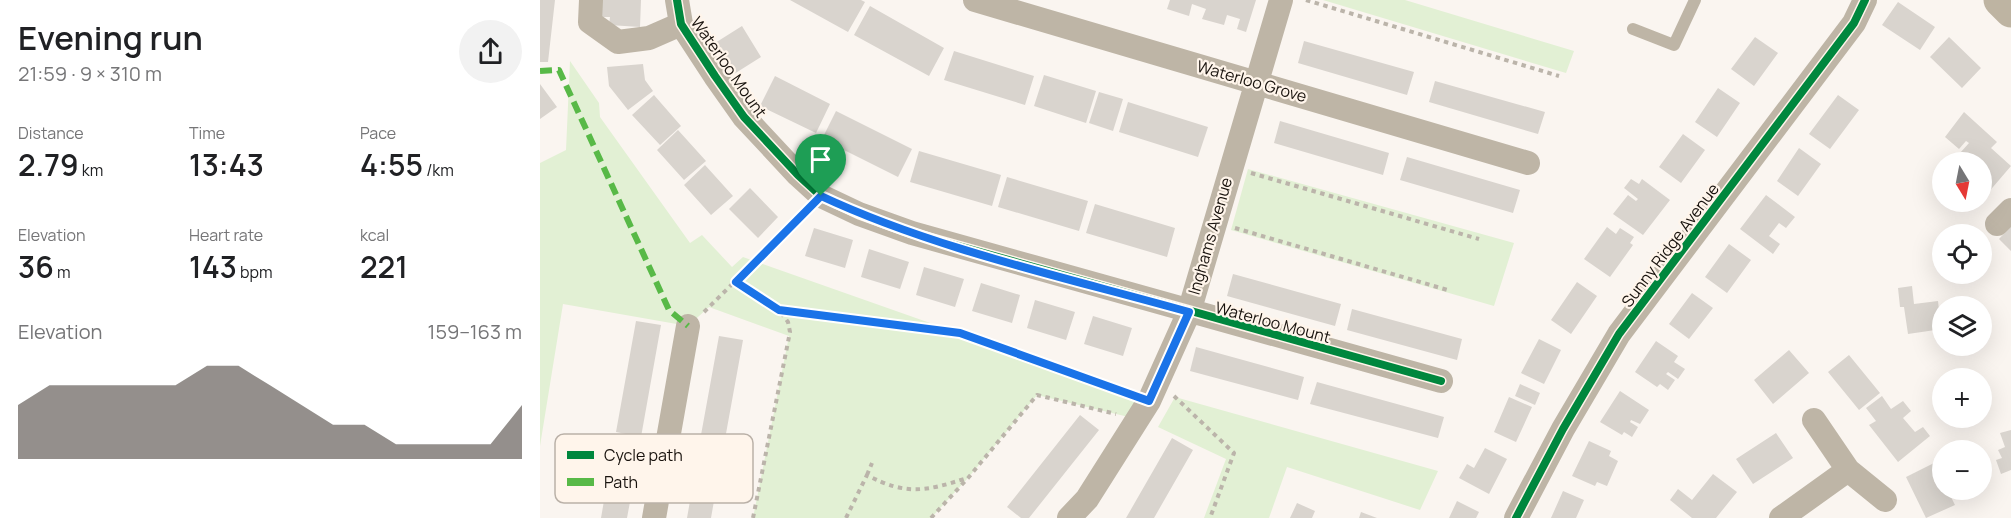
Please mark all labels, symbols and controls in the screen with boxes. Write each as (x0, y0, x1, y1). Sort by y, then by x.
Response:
street label: Waterloo Mount (686, 12, 772, 122)
text: Evening run (18, 15, 203, 60)
button: share (459, 20, 522, 83)
street label: Waterloo Grove (1194, 55, 1310, 107)
text: 21:59 · 9 × 310 m (18, 60, 162, 87)
text: Distance (18, 122, 84, 144)
text: Time (189, 122, 225, 144)
text: Pace (360, 122, 396, 144)
pin (795, 134, 846, 196)
icon: arrive (804, 143, 837, 176)
text: 2.79 (18, 144, 79, 185)
text: 13:43 (189, 144, 264, 185)
text: 4:55 (360, 144, 423, 185)
north arrow (1932, 152, 1992, 212)
map controls (1932, 152, 1992, 500)
text: km (79, 159, 103, 181)
text: /km (423, 159, 454, 181)
street label: Inghams Avenue (1183, 175, 1237, 297)
street label: Sunny Ridge Avenue (1616, 179, 1724, 311)
text: Elevation (18, 224, 86, 246)
text: Heart rate (189, 224, 263, 246)
text: kcal (360, 224, 389, 246)
button: locate (1932, 224, 1992, 284)
text: 36 (18, 246, 54, 287)
text: 143 (189, 246, 237, 287)
text: 221 (360, 246, 408, 287)
text: m (54, 261, 71, 283)
text: bpm (237, 261, 273, 283)
street label: Waterloo Mount (1213, 296, 1333, 348)
button: layers (1932, 296, 1992, 356)
text: Elevation (18, 318, 102, 345)
text: 159–163 m (428, 318, 522, 345)
button: + (1932, 368, 1992, 428)
legend (555, 434, 753, 503)
button: − (1932, 440, 1992, 500)
text: Cycle path (604, 444, 683, 466)
text: Path (604, 471, 638, 493)

